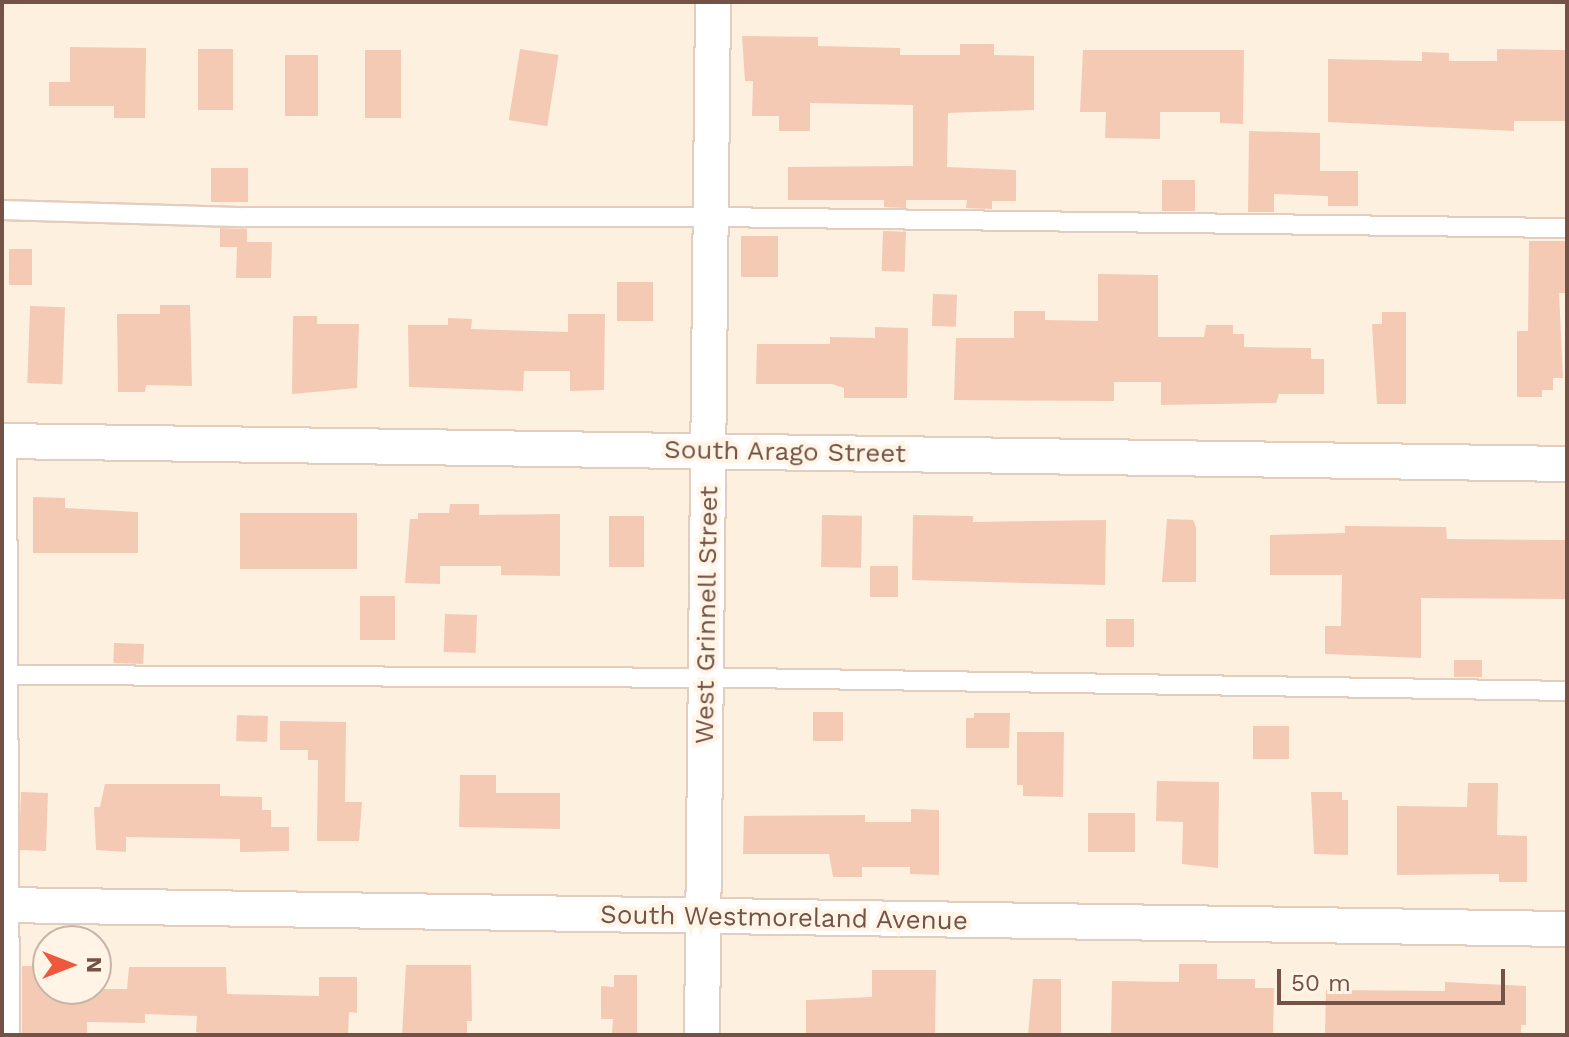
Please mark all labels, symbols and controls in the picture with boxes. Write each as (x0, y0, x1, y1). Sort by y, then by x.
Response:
street label: South Arago Street (663, 434, 907, 470)
street label: West Grinnell Street (689, 485, 725, 745)
street label: South Westmoreland Avenue (599, 899, 969, 937)
north arrow (32, 925, 112, 1005)
scale bar (1281, 953, 1509, 1003)
text: N (82, 957, 107, 973)
text: 50 m (1291, 969, 1351, 997)

